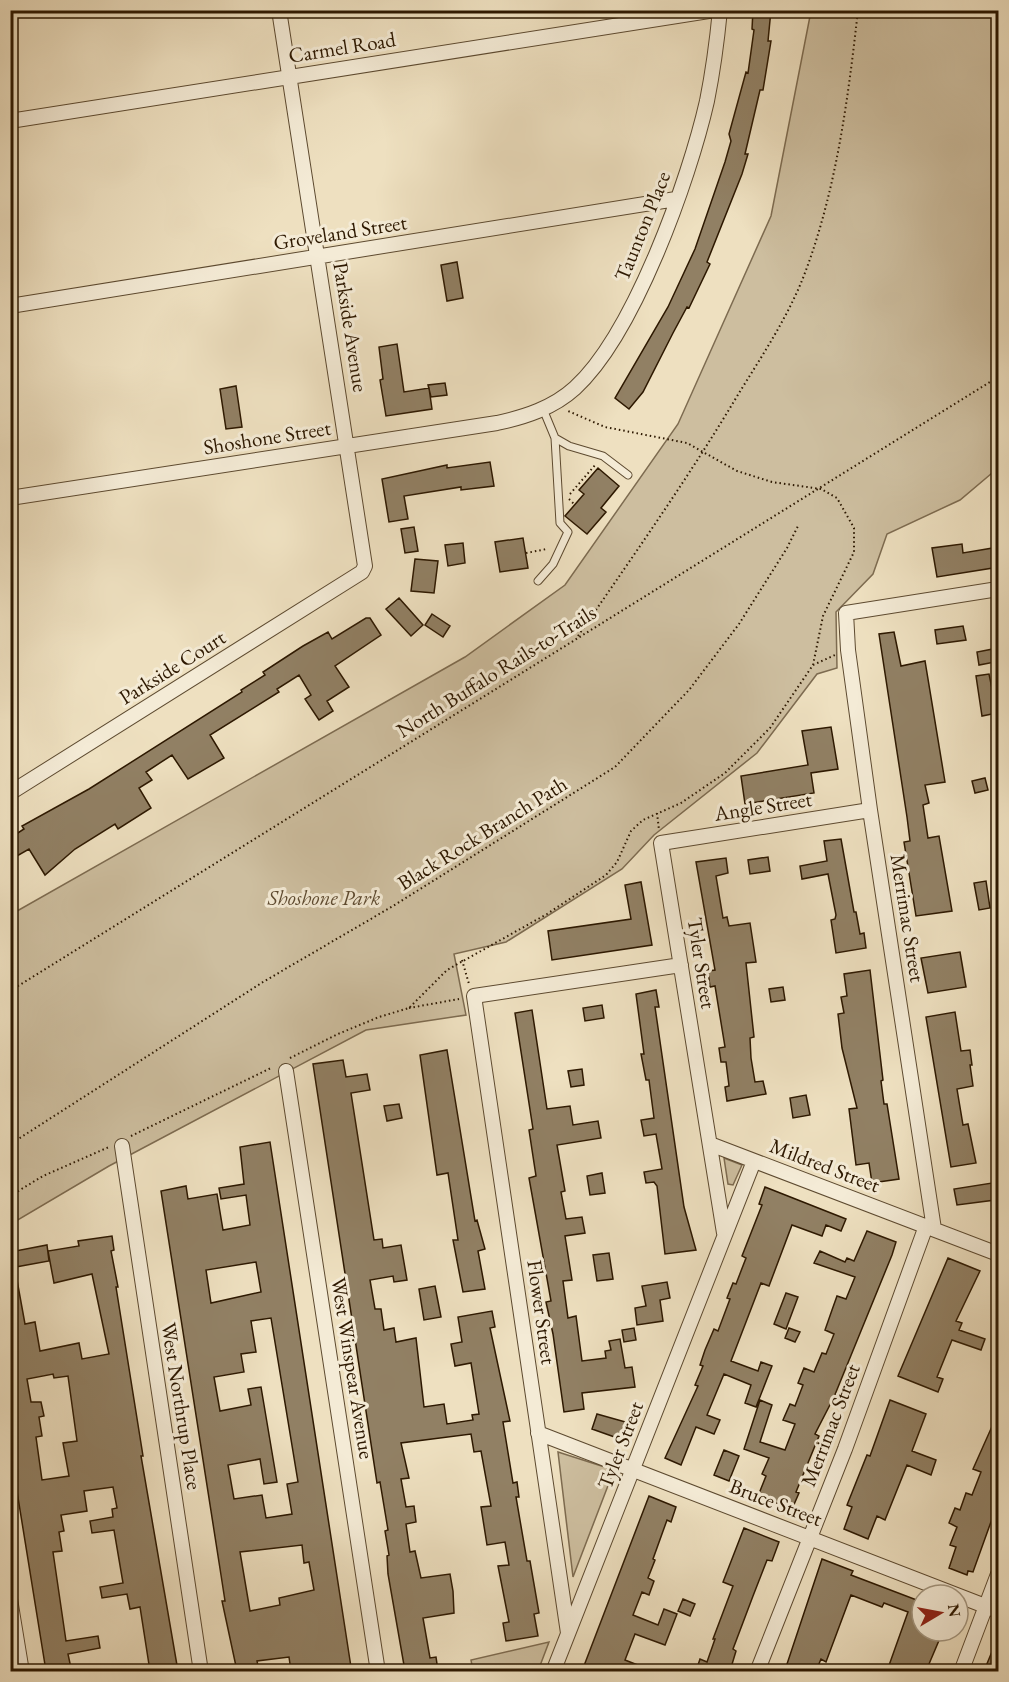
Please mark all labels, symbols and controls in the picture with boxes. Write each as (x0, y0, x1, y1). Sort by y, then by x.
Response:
street label: Carmel Road (287, 25, 398, 69)
street label: Taunton Place (608, 167, 676, 285)
street label: Groveland Street (271, 208, 409, 256)
street label: Parkside Avenue (327, 260, 375, 394)
street label: Shoshone Street (201, 414, 333, 460)
street label: North Buffalo Rails-to-Trails (391, 598, 601, 744)
street label: Parkside Court (114, 623, 231, 710)
street label: Black Rock Branch Path (392, 770, 572, 896)
street label: Angle Street (711, 785, 814, 827)
street label: Merrimac Street (885, 852, 932, 984)
park label: Shoshone Park (267, 884, 381, 911)
street label: Tyler Street (681, 916, 723, 1011)
street label: Mildred Street (766, 1132, 884, 1198)
street label: Flower Street (521, 1258, 563, 1366)
street label: West Winspear Avenue (325, 1275, 381, 1461)
street label: West Northrup Place (155, 1320, 209, 1492)
street label: Merrimac Street (794, 1359, 866, 1490)
street label: Tyler Street (591, 1397, 649, 1493)
street label: Bruce Street (726, 1472, 827, 1532)
north arrow (910, 1583, 970, 1643)
text: N (943, 1602, 966, 1619)

